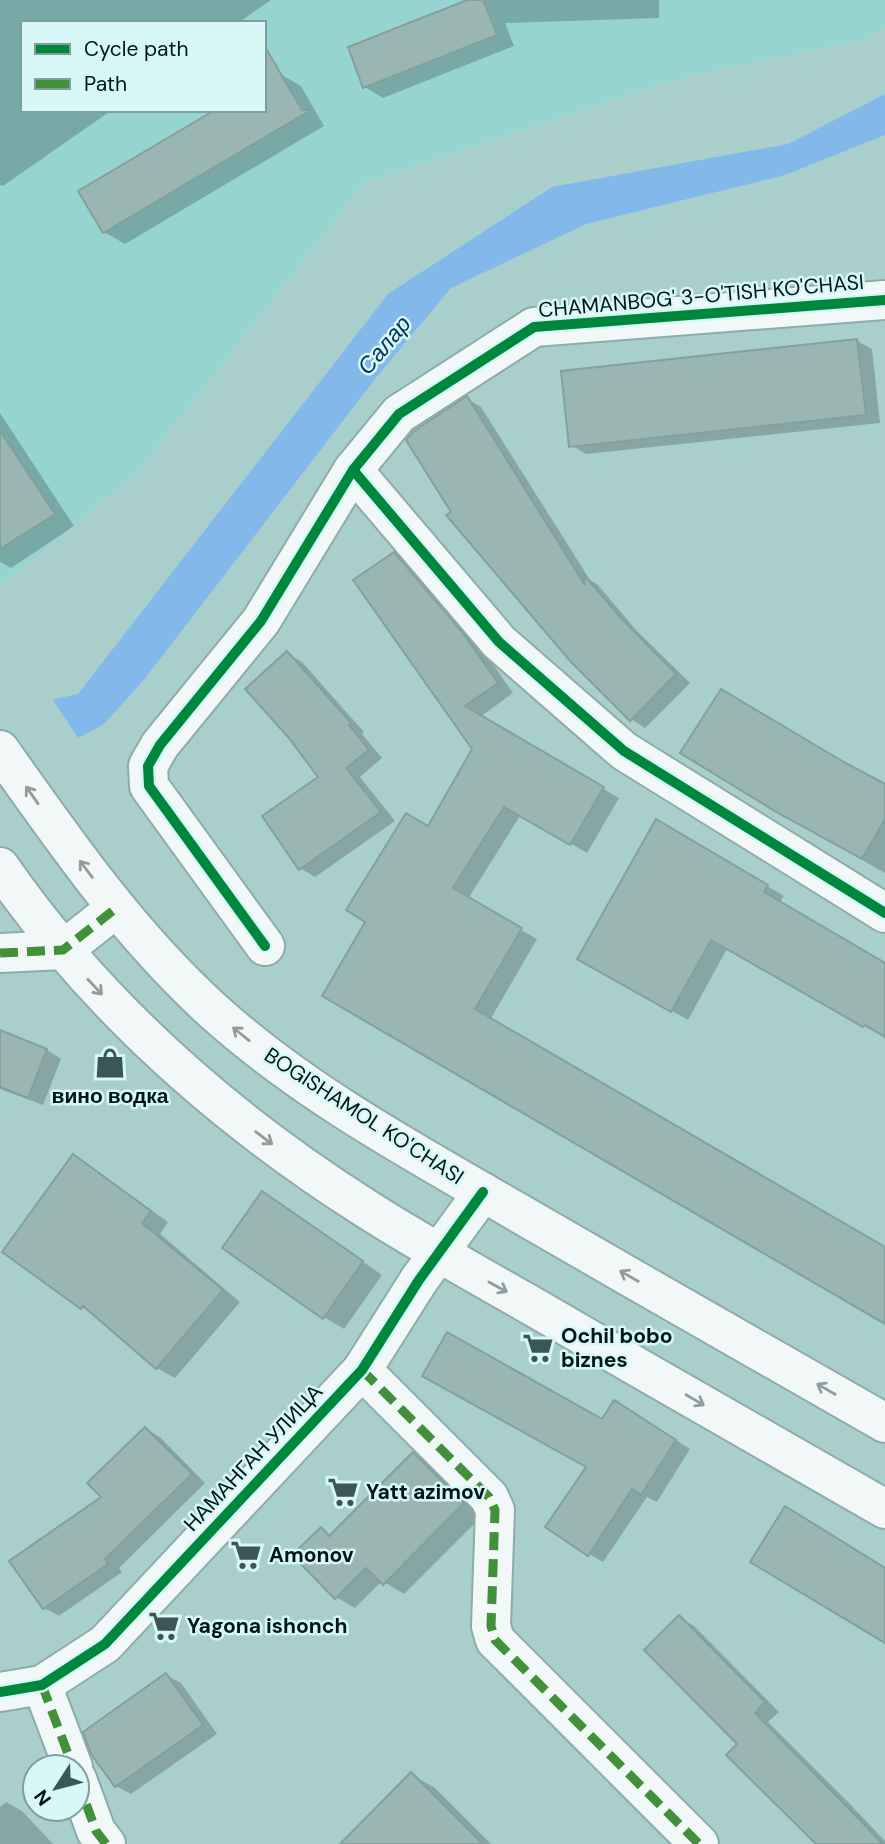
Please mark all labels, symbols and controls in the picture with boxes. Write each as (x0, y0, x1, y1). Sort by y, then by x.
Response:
legend (21, 21, 266, 112)
text: Cycle path (84, 35, 189, 63)
text: Path (84, 70, 127, 98)
street label: CHAMANBOG' 3-O'TISH KO'CHASI (537, 268, 865, 324)
water label: Салар (351, 309, 417, 381)
one-way arrow (24, 786, 39, 805)
one-way arrow (78, 861, 93, 879)
one-way arrow (86, 978, 103, 995)
one-way arrow (233, 1027, 251, 1042)
street label: BOGISHAMOL KO'CHASI (259, 1041, 469, 1191)
shop icon: вино водка (93, 1046, 127, 1080)
place label: вино водка (52, 1082, 169, 1110)
one-way arrow (254, 1131, 273, 1145)
one-way arrow (619, 1269, 639, 1283)
one-way arrow (487, 1281, 508, 1294)
place label: Ochil bobo biznes (561, 1322, 673, 1374)
supermarket icon: Ochil bobo biznes (521, 1331, 555, 1365)
street label: НАМАНГАН УЛИЦА (177, 1378, 329, 1538)
one-way arrow (816, 1382, 836, 1396)
one-way arrow (685, 1393, 705, 1407)
supermarket icon: Yatt azimov (326, 1475, 360, 1509)
place label: Yatt azimov (366, 1478, 485, 1506)
supermarket icon: Amonov (229, 1538, 263, 1572)
place label: Amonov (269, 1541, 354, 1569)
supermarket icon: Yagona ishonch (147, 1609, 181, 1643)
place label: Yagona ishonch (187, 1612, 347, 1640)
north arrow (21, 1753, 91, 1823)
text: N (28, 1785, 57, 1811)

